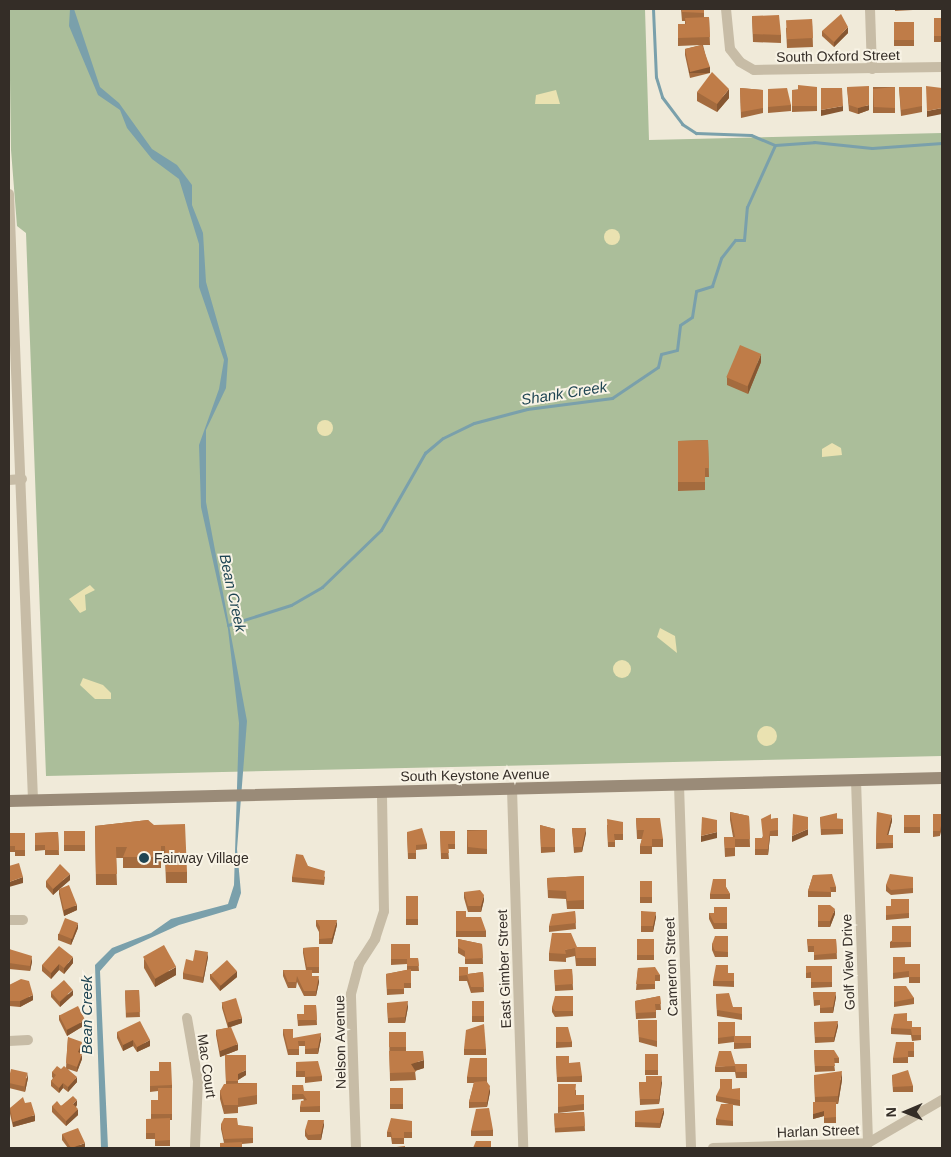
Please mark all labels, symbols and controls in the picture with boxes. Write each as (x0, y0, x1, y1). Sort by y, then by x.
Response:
street label: South Oxford Street (776, 47, 900, 65)
water label: Shank Creek (520, 377, 608, 409)
water label: Bean Creek (216, 552, 250, 634)
street label: South Keystone Avenue (400, 765, 550, 785)
place label: Fairway Village (154, 850, 249, 866)
marker: Fairway Village (138, 852, 150, 864)
street label: East Gimber Street (494, 909, 514, 1029)
street label: Golf View Drive (838, 914, 858, 1010)
street label: Cameron Street (661, 917, 681, 1017)
water label: Bean Creek (78, 975, 96, 1055)
street label: Nelson Avenue (331, 995, 349, 1089)
street label: Mac Court (194, 1033, 220, 1099)
north arrow (881, 1087, 931, 1137)
text: N (883, 1107, 899, 1117)
street label: Harlan Street (776, 1121, 860, 1141)

